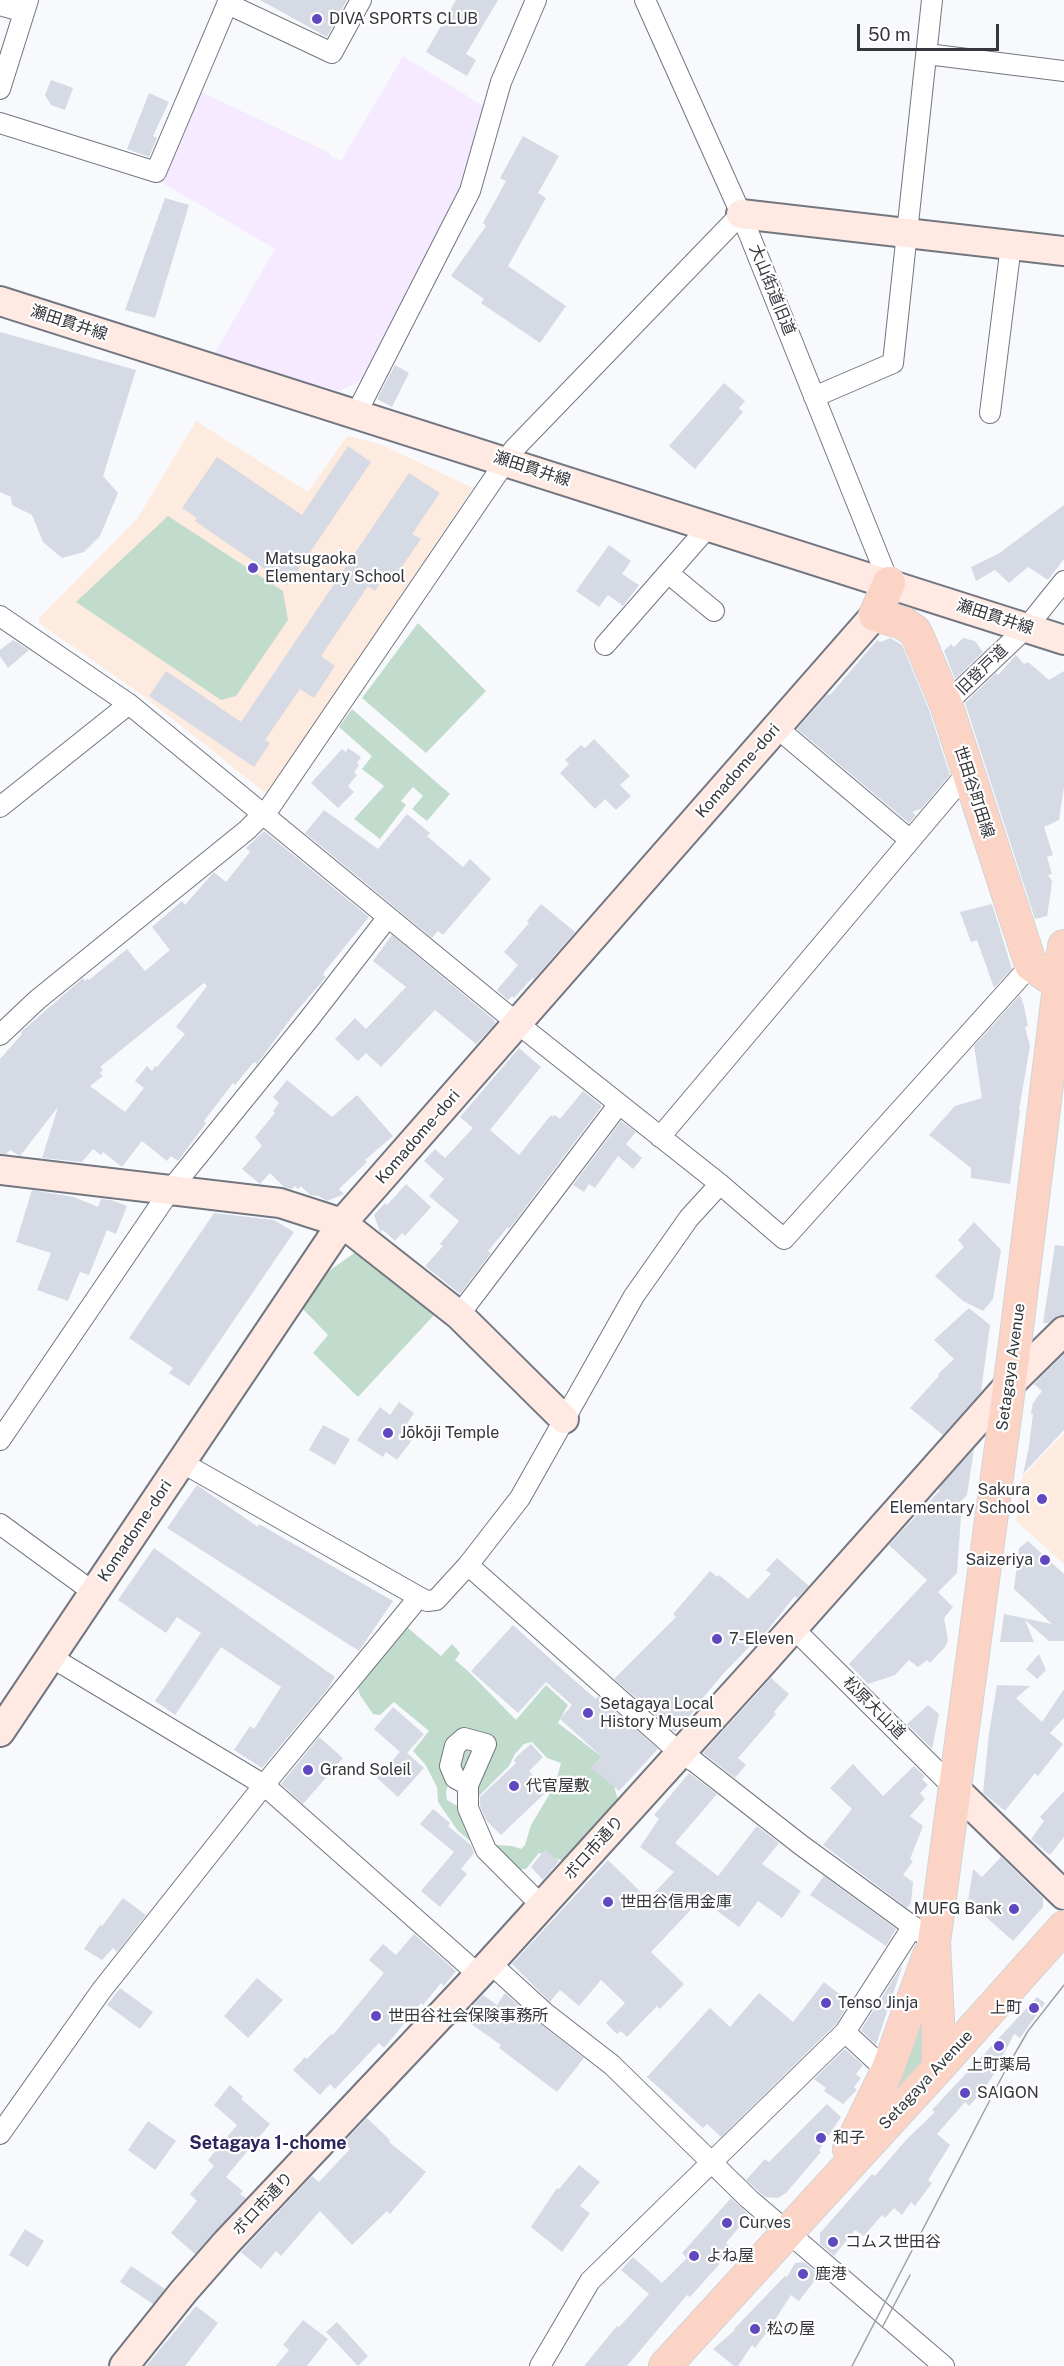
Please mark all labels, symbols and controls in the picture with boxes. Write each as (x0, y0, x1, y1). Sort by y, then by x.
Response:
place label: DIVA SPORTS CLUB (329, 9, 478, 29)
marker: DIVA SPORTS CLUB (310, 12, 324, 26)
scale bar (860, 12, 1002, 50)
text: 50 m (868, 24, 911, 45)
street label: 大山街道旧道 (745, 242, 799, 338)
street label: 瀬田貫井線 (28, 302, 110, 344)
street label: 瀬田貫井線 (491, 448, 573, 490)
place label: Matsugaoka Elementary School (265, 549, 405, 587)
marker: Matsugaoka Elementary School (246, 561, 260, 575)
street label: 瀬田貫井線 (954, 596, 1036, 638)
street label: 旧登戸道 (952, 641, 1012, 699)
street label: Komadome-dori (692, 720, 784, 822)
street label: 世田谷町田線 (950, 743, 998, 841)
street label: Komadome-dori (372, 1086, 464, 1188)
street label: Setagaya Avenue (993, 1302, 1029, 1432)
place label: Jōkōji Temple (400, 1423, 499, 1443)
marker: Jōkōji Temple (381, 1426, 395, 1440)
street label: Komadome-dori (94, 1476, 176, 1586)
place label: Sakura Elementary School (890, 1480, 1030, 1518)
marker: Sakura Elementary School (1035, 1492, 1049, 1506)
place label: Saizeriya (965, 1550, 1033, 1570)
marker: Saizeriya (1038, 1553, 1052, 1567)
place label: 7-Eleven (729, 1629, 794, 1649)
marker: 7-Eleven (710, 1632, 724, 1646)
street label: 松原大山道 (839, 1673, 909, 1743)
place label: Setagaya Local History Museum (600, 1694, 722, 1732)
marker: Setagaya Local History Museum (581, 1706, 595, 1720)
place label: Grand Soleil (320, 1760, 411, 1780)
marker: Grand Soleil (301, 1763, 315, 1777)
place label: 代官屋敷 (526, 1776, 590, 1796)
marker: 代官屋敷 (507, 1779, 521, 1793)
street label: ボロ市通り (560, 1812, 628, 1884)
place label: 世田谷信用金庫 (620, 1892, 732, 1912)
marker: 世田谷信用金庫 (601, 1895, 615, 1909)
place label: MUFG Bank (914, 1899, 1002, 1919)
marker: MUFG Bank (1007, 1902, 1021, 1916)
place label: Tenso Jinja (838, 1993, 918, 2013)
marker: Tenso Jinja (819, 1996, 833, 2010)
place label: 上町 (990, 1998, 1022, 2018)
marker: 上町 (1027, 2001, 1041, 2015)
place label: 世田谷社会保険事務所 (388, 2006, 548, 2026)
marker: 世田谷社会保険事務所 (369, 2009, 383, 2023)
street label: Setagaya Avenue (875, 2026, 977, 2134)
marker: 上町薬局 (992, 2039, 1006, 2053)
place label: 上町薬局 (967, 2055, 1031, 2075)
place label: SAIGON (977, 2083, 1039, 2103)
marker: SAIGON (958, 2086, 972, 2100)
place label: 和子 (833, 2128, 865, 2148)
marker: 和子 (814, 2131, 828, 2145)
district label: Setagaya 1-chome (189, 2132, 347, 2154)
street label: ボロ市通り (229, 2168, 297, 2240)
place label: Curves (739, 2213, 791, 2233)
marker: Curves (720, 2216, 734, 2230)
place label: コムス世田谷 (845, 2232, 941, 2252)
marker: コムス世田谷 (826, 2235, 840, 2249)
place label: よね屋 (706, 2246, 754, 2266)
marker: よね屋 (687, 2249, 701, 2263)
place label: 鹿港 (815, 2264, 847, 2284)
marker: 鹿港 (796, 2267, 810, 2281)
place label: 松の屋 (767, 2319, 815, 2339)
marker: 松の屋 (748, 2322, 762, 2336)

